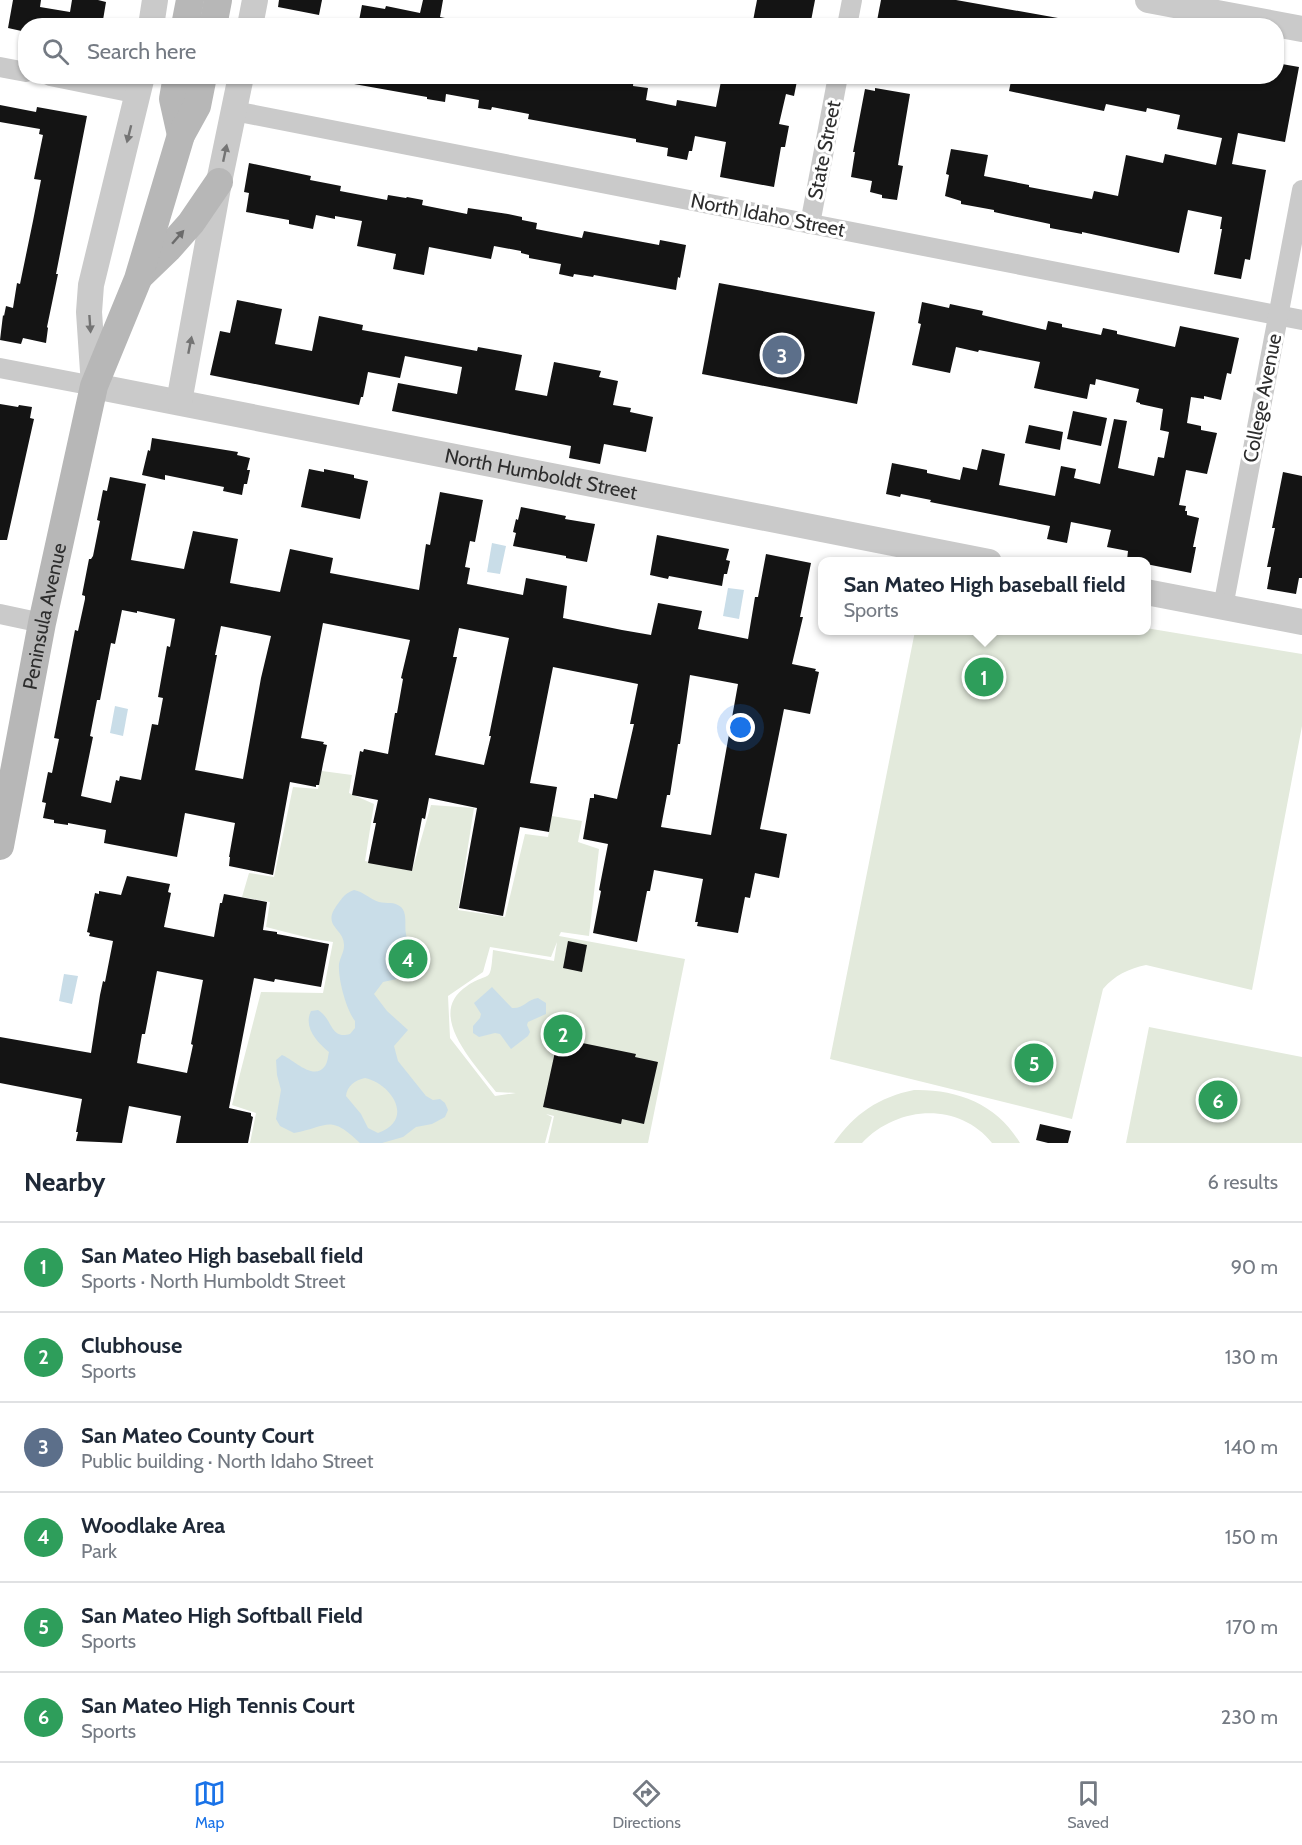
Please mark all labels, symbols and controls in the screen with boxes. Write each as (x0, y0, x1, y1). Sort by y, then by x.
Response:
search box (18, 18, 1284, 84)
icon: search (39, 35, 72, 68)
text: Search here (87, 38, 196, 65)
street label: State Street (803, 98, 845, 202)
one-way arrow (124, 125, 133, 143)
one-way arrow (221, 143, 230, 162)
street label: North Idaho Street (689, 188, 847, 242)
one-way arrow (171, 230, 184, 245)
one-way arrow (85, 314, 94, 333)
pin: 3 (762, 332, 802, 378)
street label: College Avenue (1238, 332, 1286, 464)
one-way arrow (186, 335, 195, 354)
street label: North Humboldt Street (443, 443, 640, 505)
street label: Peninsula Avenue (18, 541, 71, 692)
popup (818, 557, 1151, 635)
text: San Mateo High baseball field (843, 571, 1126, 598)
text: Sports (843, 598, 898, 622)
pin: 1 (964, 654, 1004, 700)
your location (726, 713, 755, 742)
pin: 4 (388, 936, 428, 982)
pin: 2 (544, 1012, 582, 1056)
pin: 5 (1014, 1040, 1054, 1086)
pin: 6 (1198, 1078, 1238, 1122)
text: Nearby (24, 1166, 105, 1198)
text: 6 results (1207, 1170, 1278, 1194)
text: San Mateo High baseball field (81, 1242, 363, 1269)
text: 1 (40, 1255, 47, 1279)
text: 90 m (1231, 1255, 1278, 1279)
text: Sports · North Humboldt Street (81, 1269, 345, 1293)
text: Clubhouse (81, 1332, 182, 1359)
text: 2 (38, 1345, 49, 1369)
text: 130 m (1225, 1345, 1278, 1369)
text: Sports (81, 1359, 136, 1383)
text: San Mateo County Court (81, 1422, 314, 1449)
text: 3 (38, 1435, 49, 1459)
text: 140 m (1224, 1435, 1278, 1459)
text: Public building · North Idaho Street (81, 1449, 374, 1473)
text: Woodlake Area (81, 1512, 225, 1539)
text: 4 (37, 1525, 50, 1549)
text: 150 m (1225, 1525, 1278, 1549)
text: Park (81, 1539, 117, 1563)
text: San Mateo High Softball Field (81, 1602, 363, 1629)
text: 5 (38, 1615, 49, 1639)
text: 170 m (1226, 1615, 1278, 1639)
text: Sports (81, 1629, 136, 1653)
text: San Mateo High Tennis Court (81, 1692, 355, 1719)
text: 6 (38, 1705, 49, 1729)
text: 230 m (1221, 1705, 1278, 1729)
text: Sports (81, 1719, 136, 1743)
tab: Map (193, 1777, 226, 1832)
tab: Directions (613, 1777, 681, 1832)
tab: Saved (1067, 1777, 1109, 1832)

